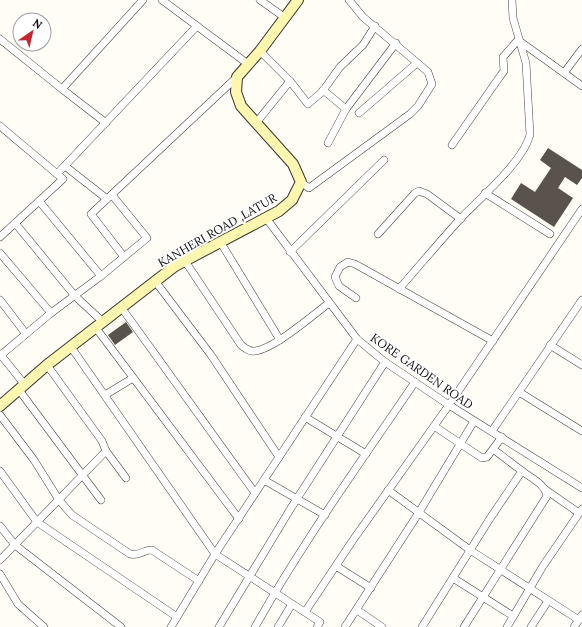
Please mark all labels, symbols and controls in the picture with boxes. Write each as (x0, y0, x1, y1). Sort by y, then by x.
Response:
north arrow (12, 12, 52, 52)
text: N (30, 16, 45, 32)
street label: KANHERI ROAD ,LATUR (155, 190, 279, 270)
street label: KORE GARDEN ROAD (368, 330, 476, 412)

